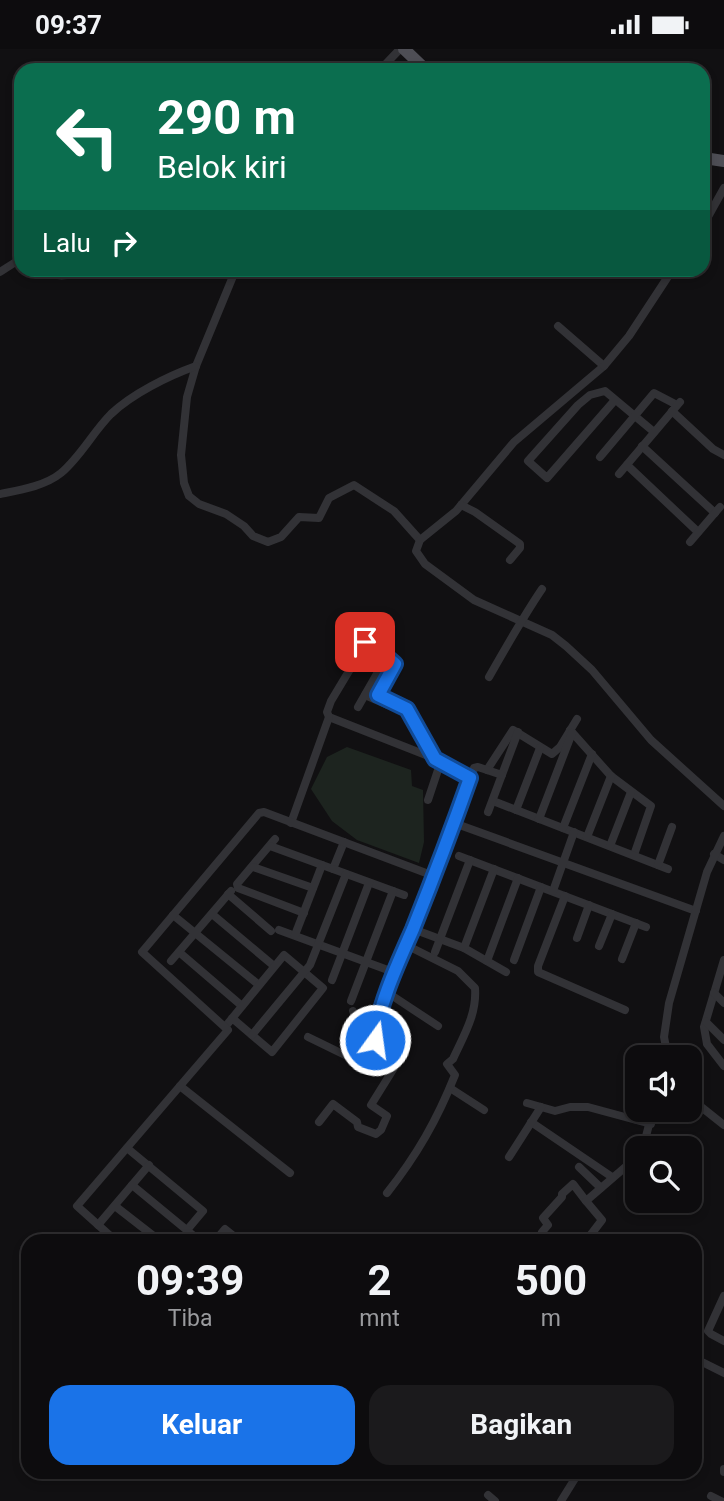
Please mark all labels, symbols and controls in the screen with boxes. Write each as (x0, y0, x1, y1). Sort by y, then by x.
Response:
text: 09:37 (35, 10, 102, 40)
text: 290 m (157, 89, 296, 146)
icon: left (42, 91, 133, 182)
text: Belok kiri (157, 148, 287, 186)
icon: right (105, 224, 143, 262)
text: Lalu (42, 228, 91, 258)
pin (335, 612, 395, 672)
icon: arrive (346, 623, 384, 661)
position arrow (338, 1003, 412, 1077)
map controls (625, 1045, 702, 1213)
button: sound (625, 1045, 702, 1122)
button: search (625, 1136, 702, 1213)
text: 09:39 (136, 1256, 244, 1305)
text: 2 (367, 1256, 392, 1305)
text: 500 (515, 1256, 587, 1305)
text: Tiba (168, 1305, 213, 1332)
text: mnt (359, 1305, 400, 1332)
text: m (541, 1305, 561, 1332)
button: Keluar (49, 1385, 355, 1465)
button: Bagikan (369, 1385, 674, 1465)

